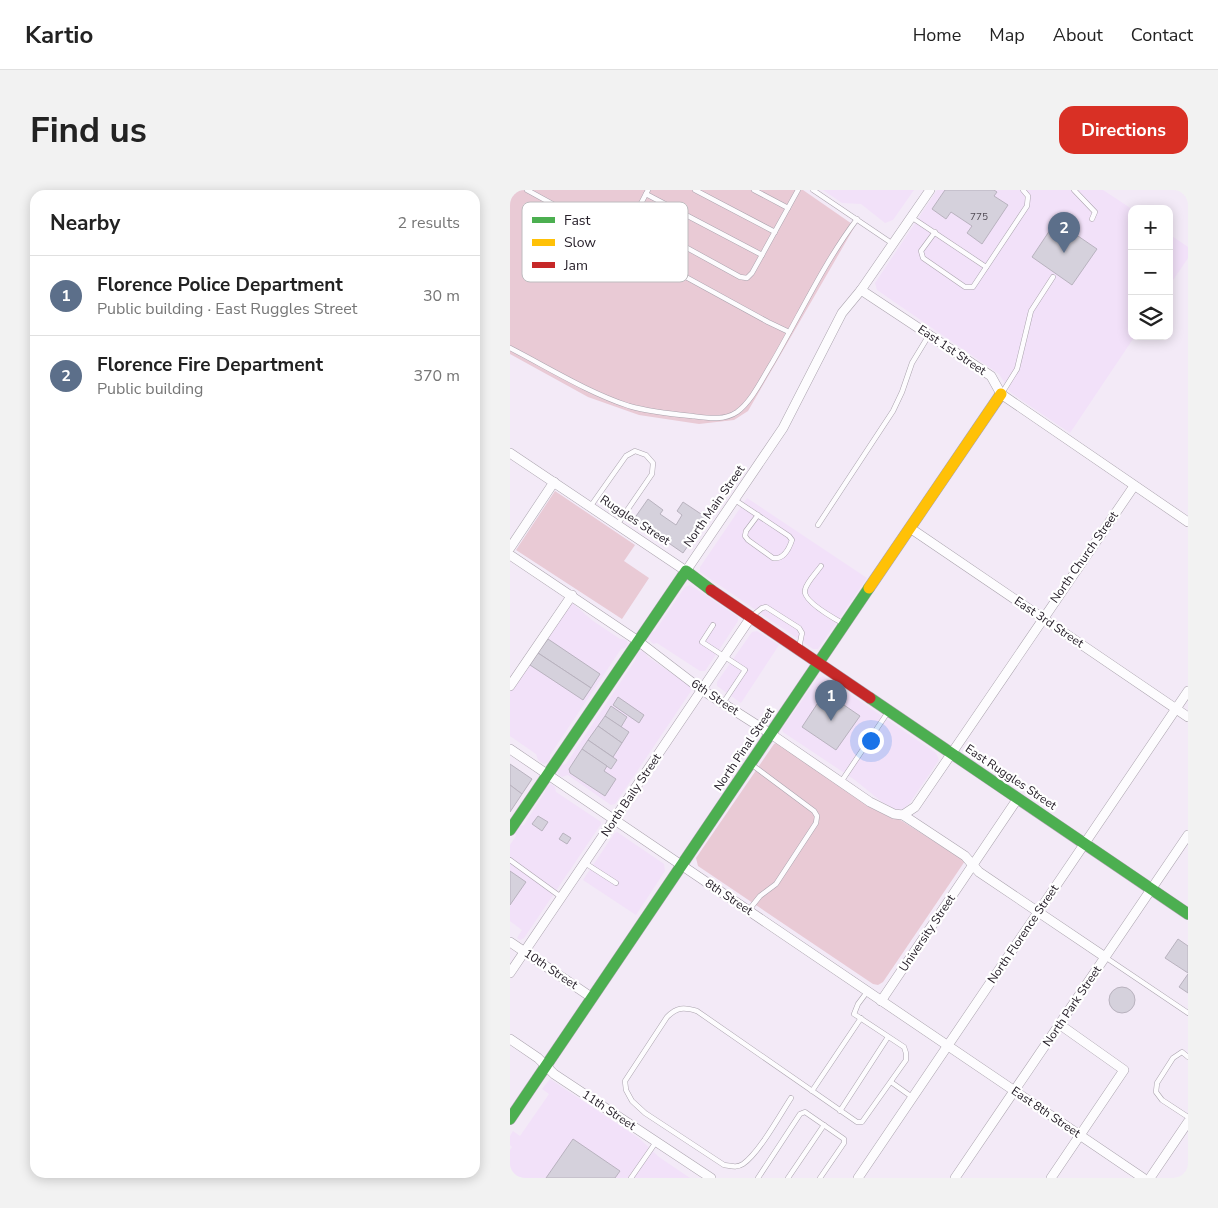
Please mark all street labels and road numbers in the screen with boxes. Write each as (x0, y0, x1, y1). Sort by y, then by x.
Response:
street label: East 1st Street (915, 321, 990, 379)
street label: North Main Street (680, 461, 749, 550)
street label: Ruggles Street (597, 491, 674, 549)
street label: North Church Street (1046, 507, 1122, 606)
street label: East 3rd Street (1011, 593, 1087, 652)
street label: 6th Street (688, 675, 743, 719)
street label: North Pinal Street (710, 704, 778, 794)
street label: East Ruggles Street (962, 741, 1060, 814)
street label: North Baily Street (597, 750, 665, 840)
street label: 8th Street (702, 875, 757, 919)
street label: North Florence Street (984, 881, 1063, 987)
street label: University Street (895, 891, 959, 975)
street label: 10th Street (521, 945, 582, 993)
street label: North Park Street (1039, 962, 1105, 1049)
street label: East 8th Street (1008, 1083, 1084, 1142)
street label: 11th Street (579, 1086, 640, 1134)

